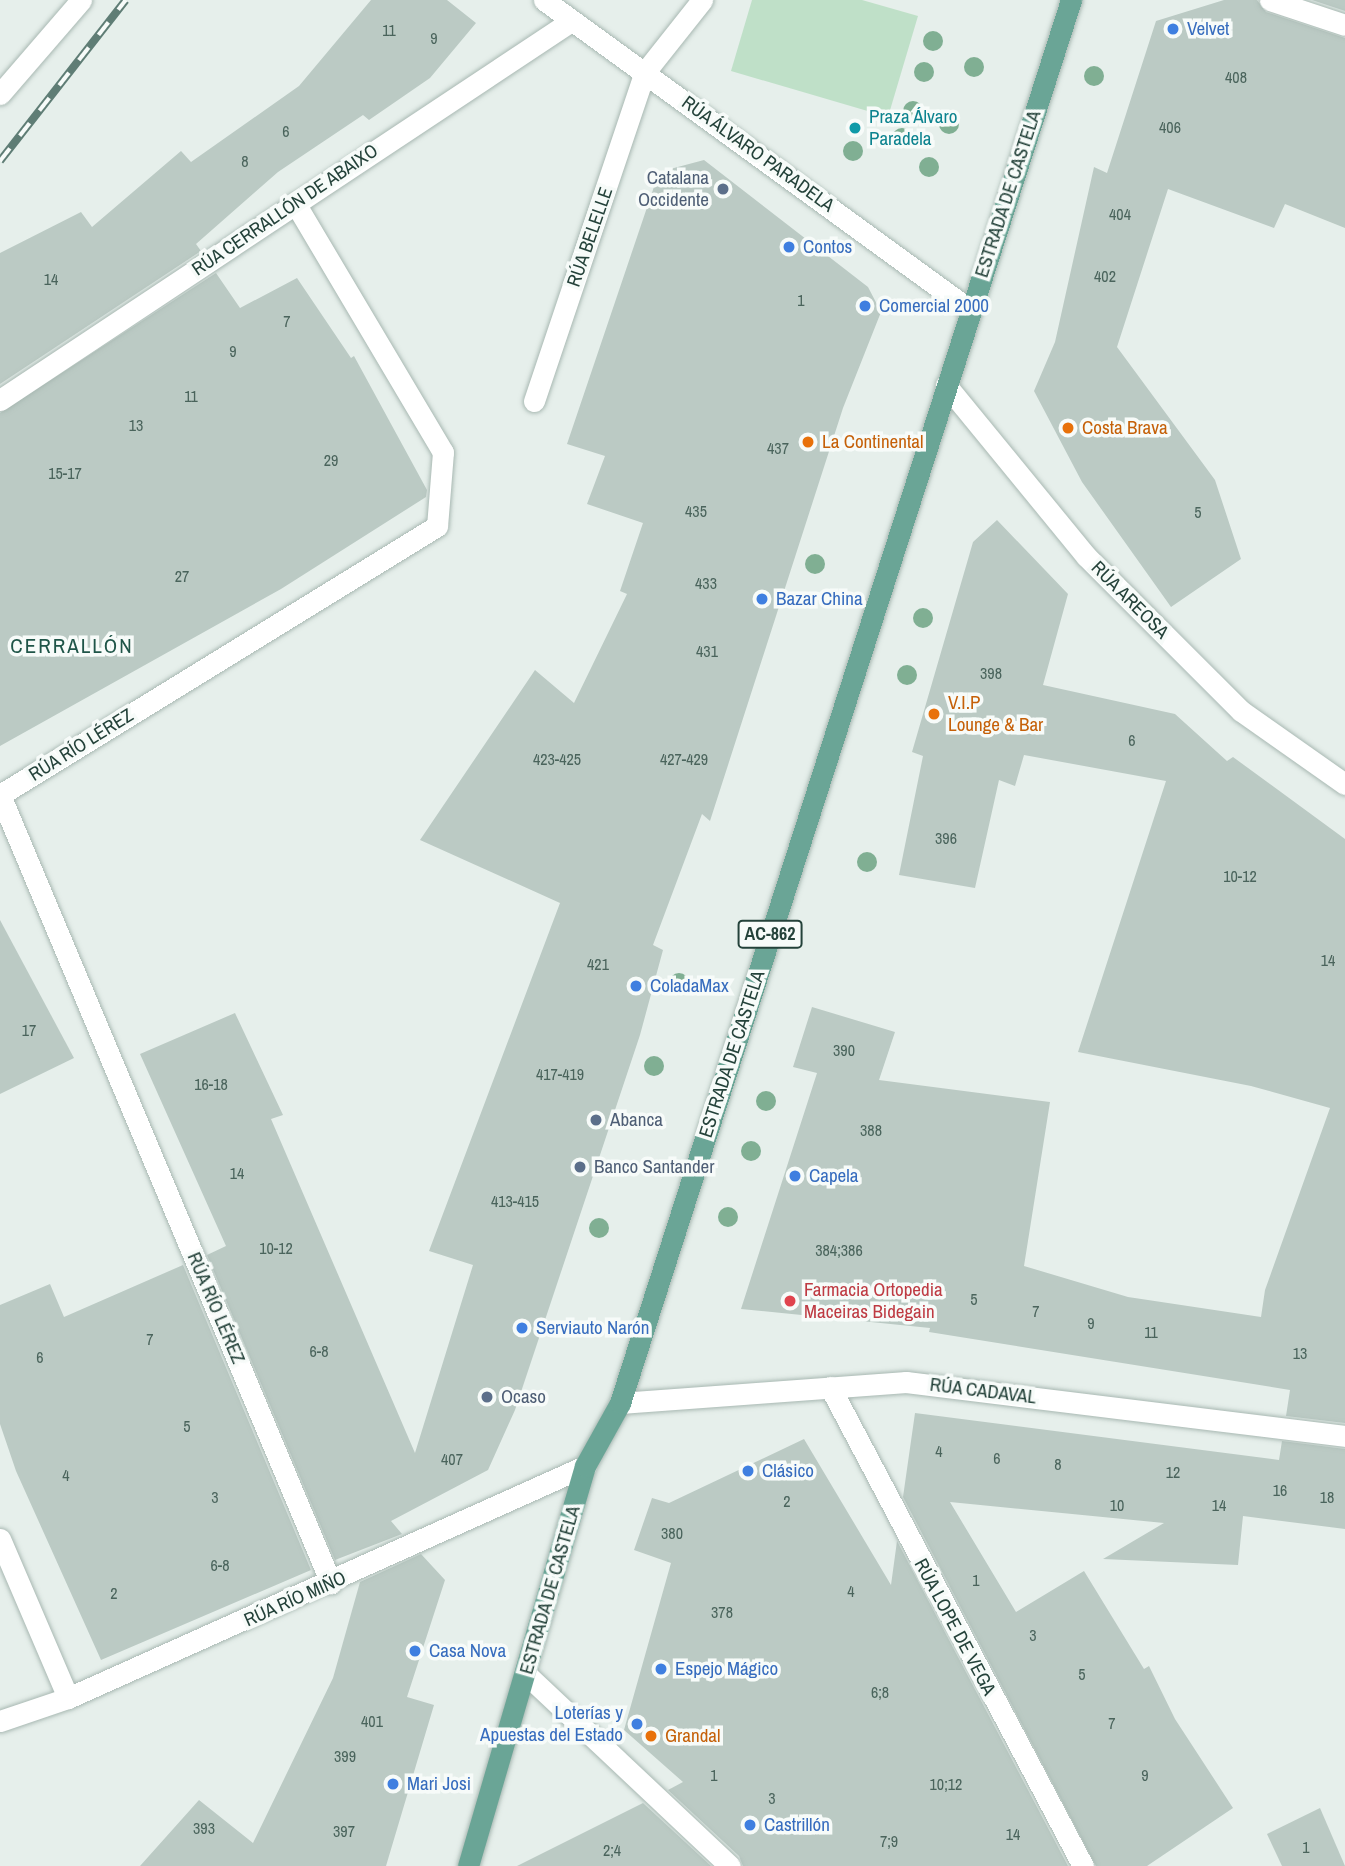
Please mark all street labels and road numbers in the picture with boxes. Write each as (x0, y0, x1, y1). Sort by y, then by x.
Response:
street label: RÚA ÁLVARO PARADELA (677, 91, 839, 217)
street label: ESTRADA DE CASTELA (970, 107, 1046, 281)
street label: RÚA CERRALLÓN DE ABAIXO (187, 139, 383, 281)
street label: RÚA BELELLE (562, 184, 618, 290)
street label: RÚA AREOSA (1086, 556, 1174, 644)
street label: RÚA RÍO LÉREZ (24, 704, 138, 786)
road number: AC-862 (737, 919, 803, 948)
street label: ESTRADA DE CASTELA (694, 967, 770, 1141)
street label: RÚA RÍO LÉREZ (182, 1249, 250, 1367)
street label: RÚA CADAVAL (928, 1373, 1038, 1409)
street label: ESTRADA DE CASTELA (515, 1503, 585, 1677)
street label: RÚA LOPE DE VEGA (909, 1554, 1001, 1700)
street label: RÚA RÍO MIÑO (240, 1566, 350, 1632)

